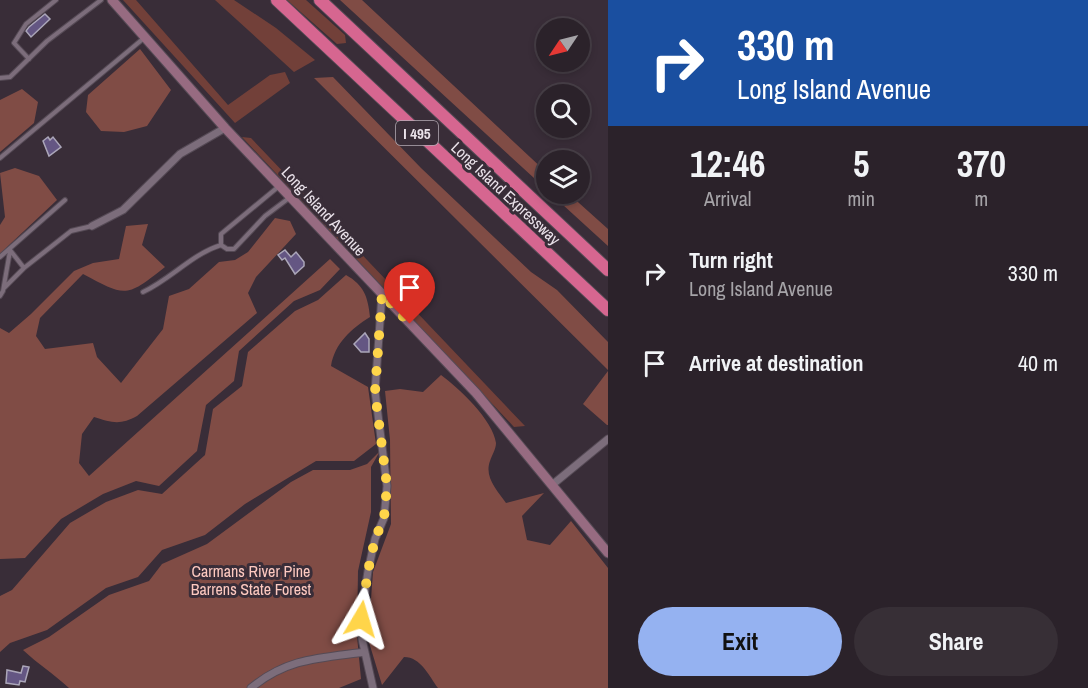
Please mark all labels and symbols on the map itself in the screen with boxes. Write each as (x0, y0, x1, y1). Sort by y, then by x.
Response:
north arrow (536, 18, 590, 72)
road number: I 495 (396, 121, 438, 145)
street label: Long Island Expressway (446, 136, 566, 250)
street label: Long Island Avenue (277, 161, 371, 261)
pin (384, 262, 435, 324)
park label: Carmans River Pine Barrens State Forest (191, 560, 312, 600)
position arrow (329, 587, 393, 651)

